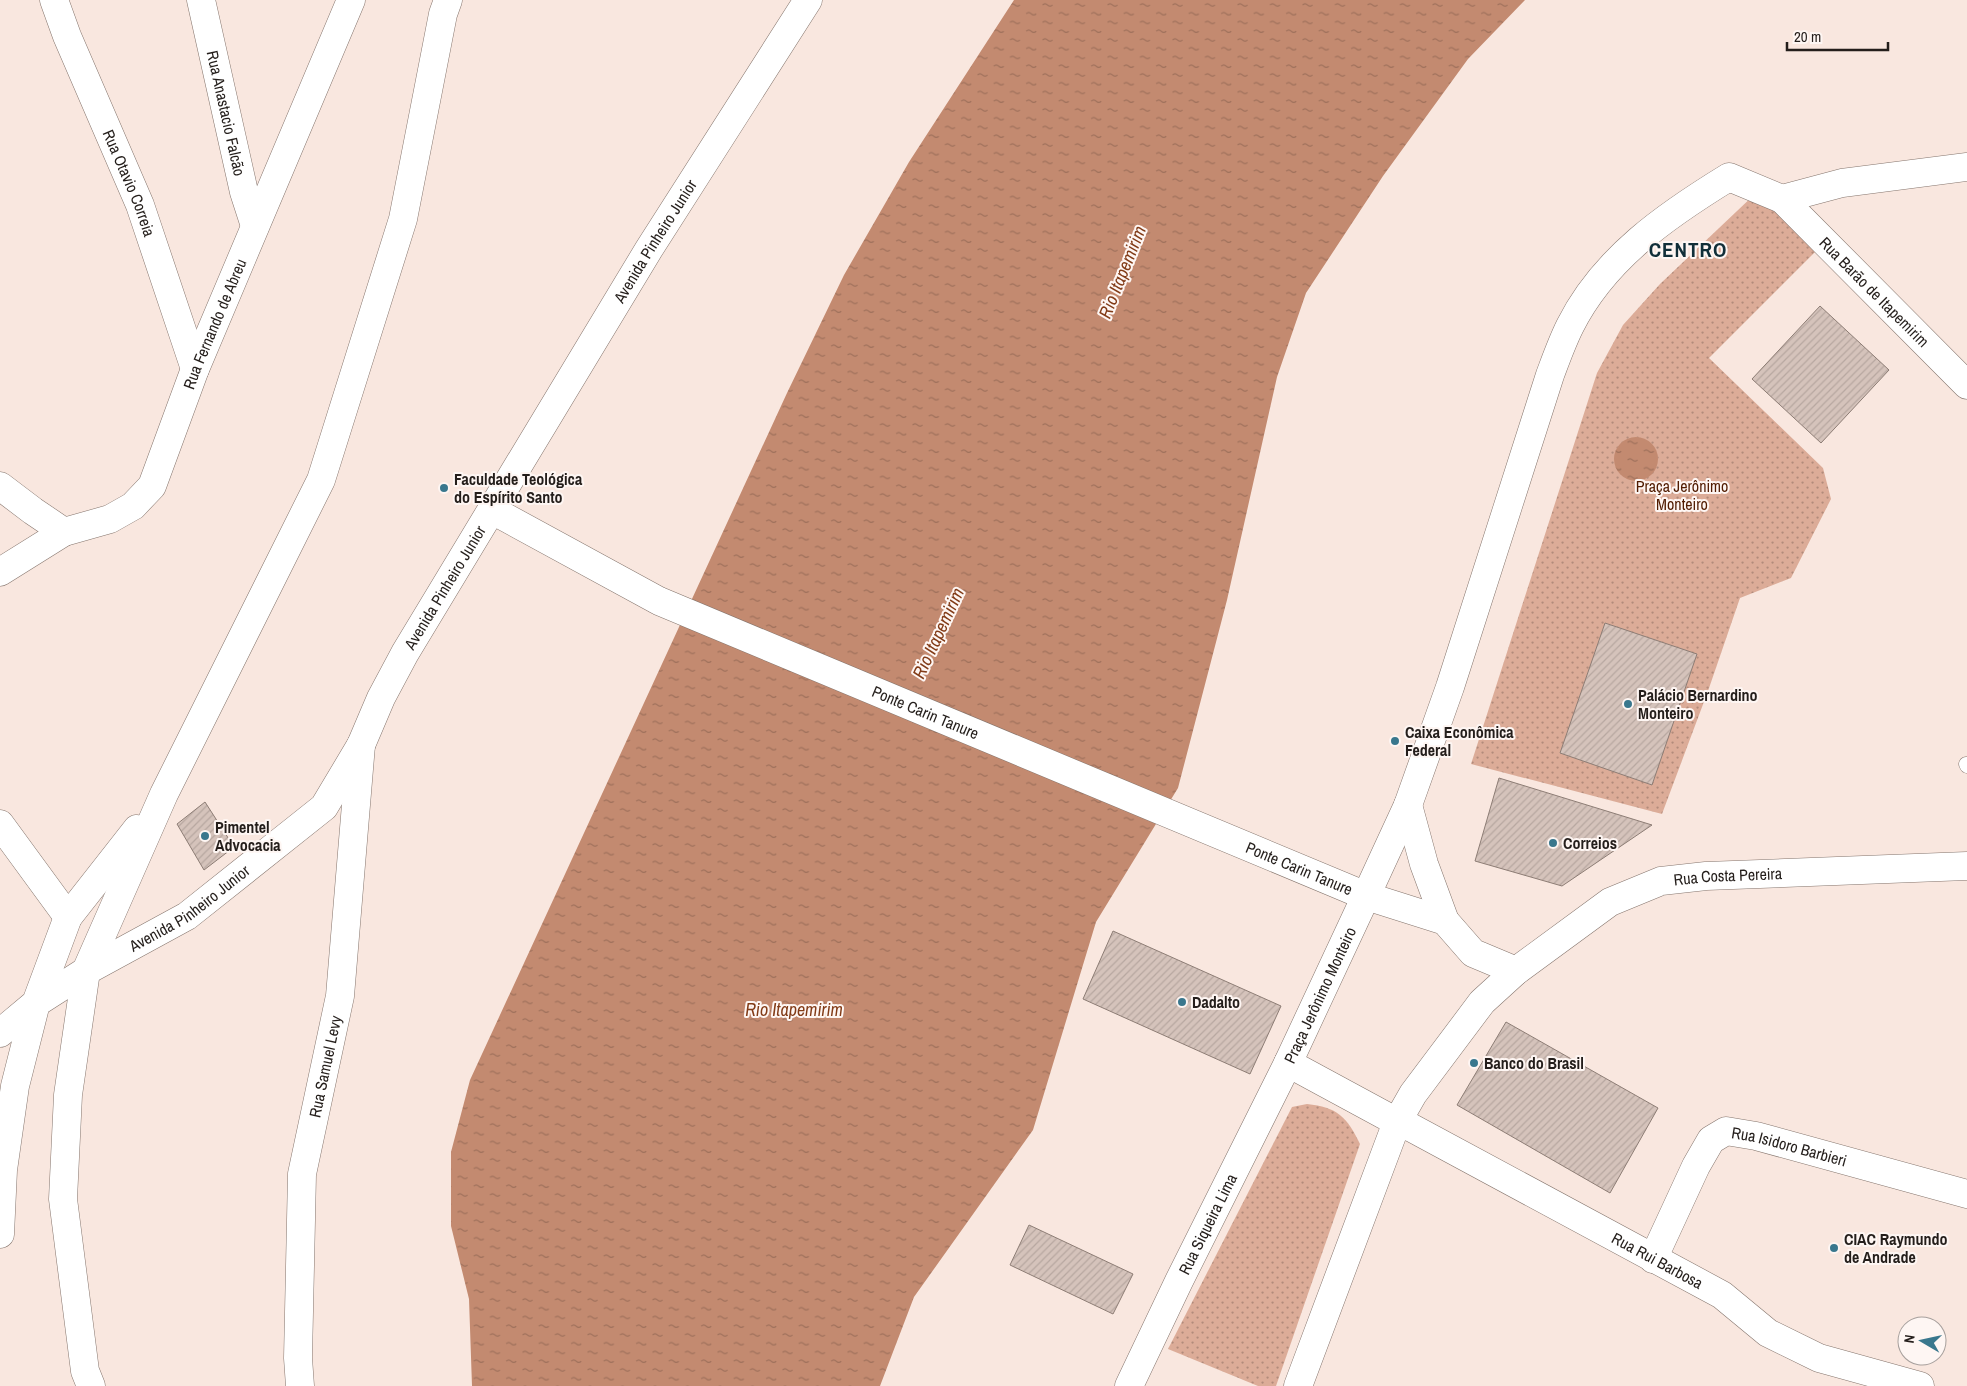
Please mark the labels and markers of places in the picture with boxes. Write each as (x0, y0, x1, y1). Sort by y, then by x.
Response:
place label: Faculdade Teológica do Espírito Santo (454, 468, 583, 508)
marker: Faculdade Teológica do Espírito Santo (438, 482, 450, 494)
place label: Palácio Bernardino Monteiro (1638, 684, 1758, 724)
marker: Palácio Bernardino Monteiro (1622, 698, 1634, 710)
place label: Caixa Econômica Federal (1405, 721, 1514, 761)
marker: Caixa Econômica Federal (1389, 735, 1401, 747)
place label: Pimentel Advocacia (215, 816, 281, 856)
marker: Pimentel Advocacia (199, 830, 211, 842)
place label: Correios (1563, 832, 1617, 854)
marker: Correios (1547, 837, 1559, 849)
place label: Dadalto (1192, 991, 1240, 1013)
marker: Dadalto (1176, 996, 1188, 1008)
place label: Banco do Brasil (1484, 1052, 1584, 1074)
marker: Banco do Brasil (1468, 1057, 1480, 1069)
place label: CIAC Raymundo de Andrade (1844, 1228, 1948, 1268)
marker: CIAC Raymundo de Andrade (1828, 1242, 1840, 1254)

